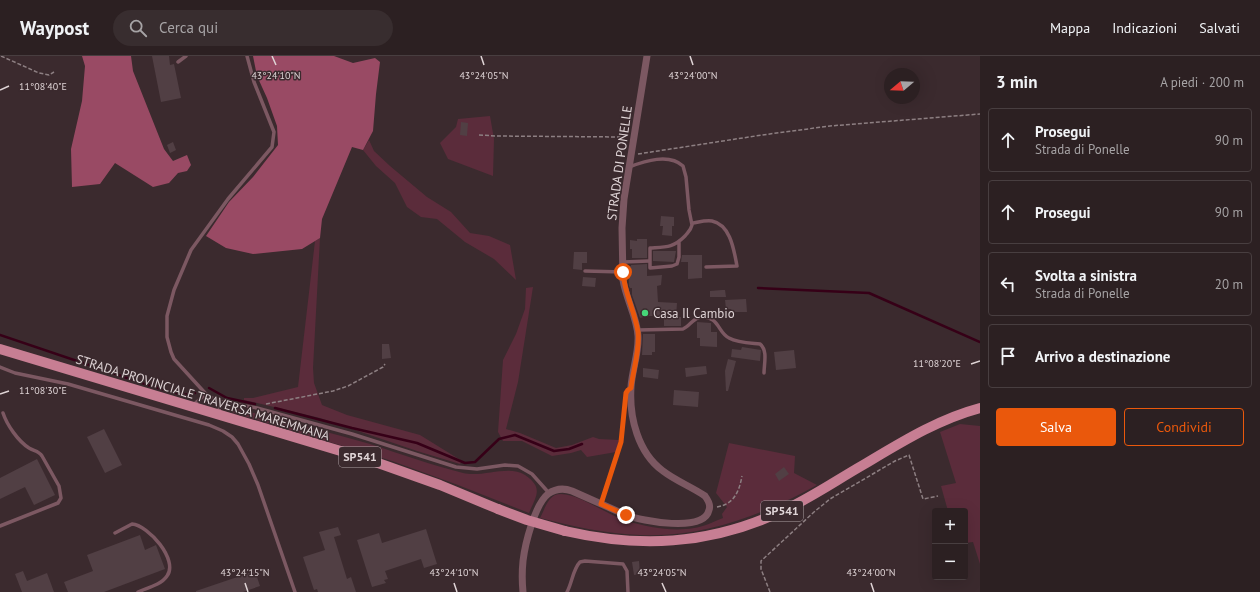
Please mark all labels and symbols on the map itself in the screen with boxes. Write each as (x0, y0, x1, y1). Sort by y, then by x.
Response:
north arrow (884, 68, 920, 104)
text: 43°24'10"N (251, 69, 301, 82)
text: 43°24'05"N (459, 69, 509, 82)
text: 43°24'00"N (668, 69, 718, 82)
text: 11°08'40"E (19, 80, 67, 93)
street label: STRADA DI PONELLE (603, 105, 636, 222)
route start (614, 263, 632, 281)
place label: Casa Il Cambio (653, 305, 735, 322)
marker: Casa Il Cambio (640, 308, 650, 318)
street label: STRADA PROVINCIALE TRAVERSA MAREMMANA (74, 351, 332, 444)
text: 11°08'20"E (913, 357, 961, 370)
text: 11°08'30"E (19, 384, 67, 397)
road number: SP541 (339, 447, 381, 467)
road number: SP541 (761, 501, 803, 521)
route end (617, 506, 635, 524)
text: 43°24'15"N (220, 566, 270, 579)
text: 43°24'10"N (429, 566, 479, 579)
text: 43°24'05"N (637, 566, 687, 579)
text: 43°24'00"N (846, 566, 896, 579)

